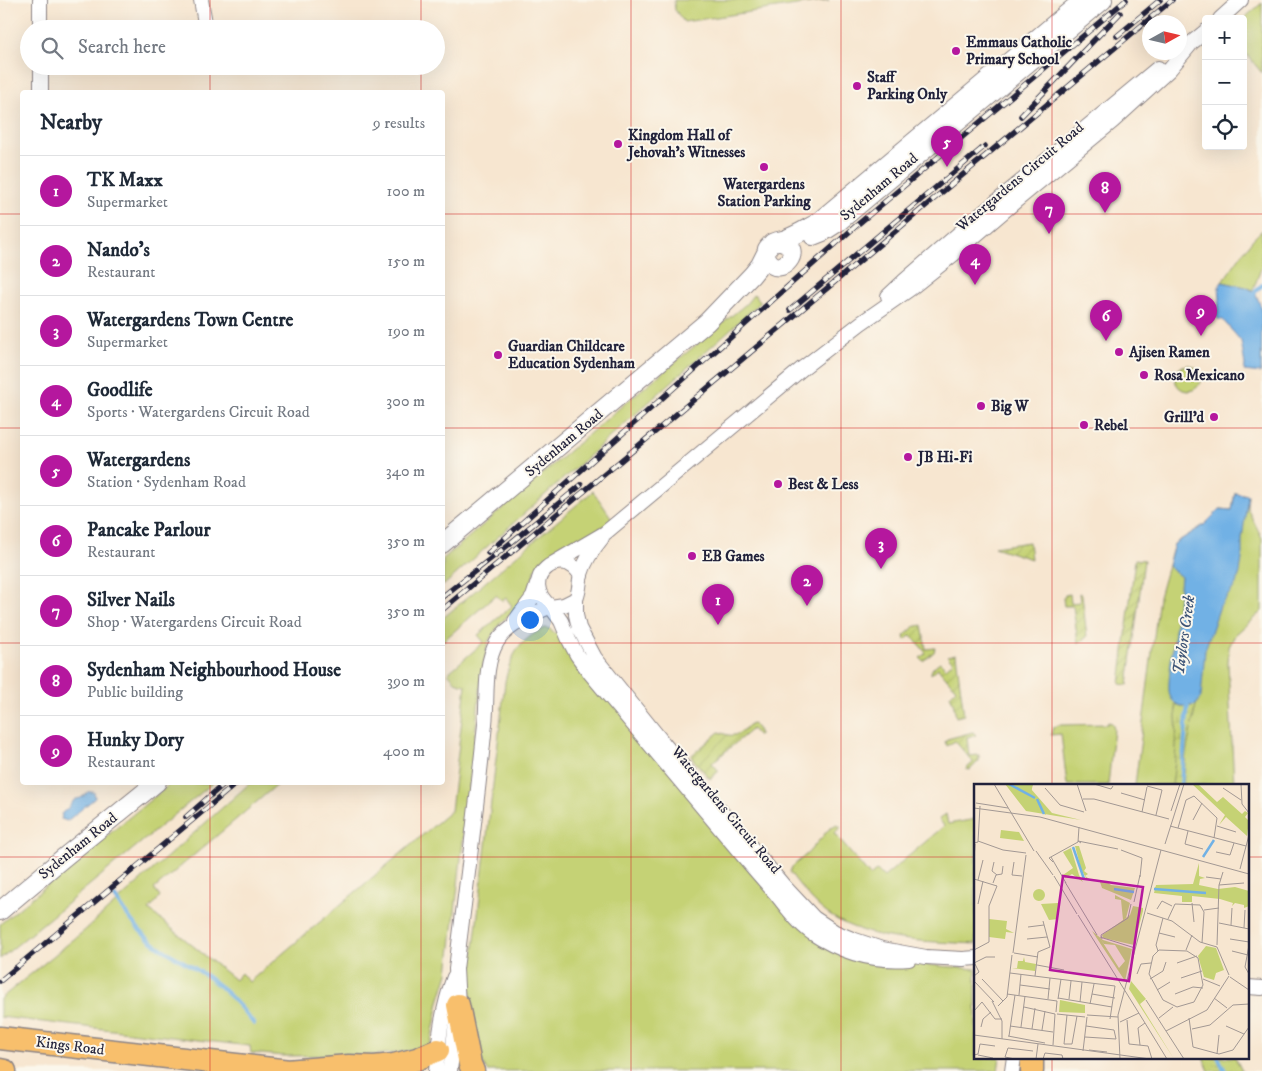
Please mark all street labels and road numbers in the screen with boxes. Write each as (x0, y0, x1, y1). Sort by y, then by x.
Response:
street label: Watergardens Circuit Road (952, 118, 1088, 237)
street label: Sydenham Road (836, 149, 922, 225)
street label: Sydenham Road (521, 405, 607, 481)
street label: Watergardens Circuit Road (666, 742, 785, 878)
street label: Sydenham Road (35, 808, 122, 884)
street label: Kings Road (35, 1032, 106, 1060)

